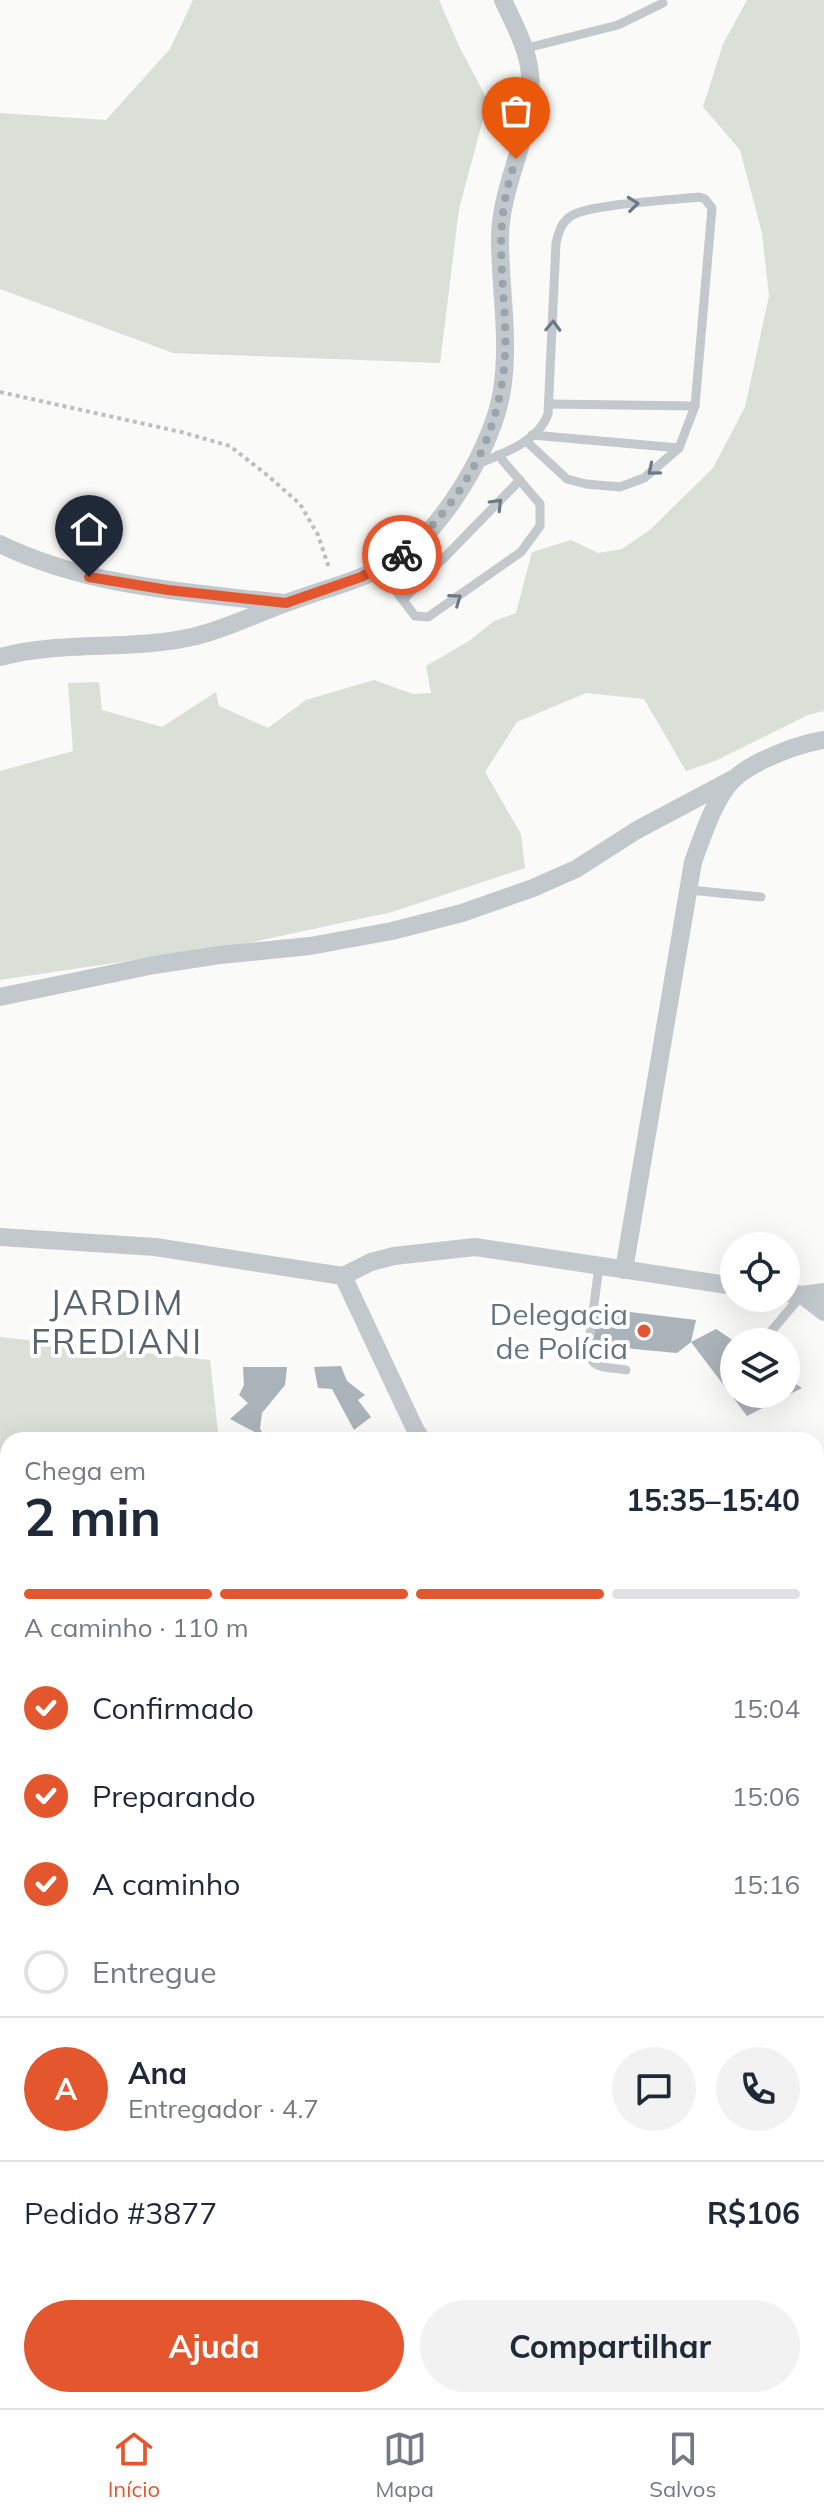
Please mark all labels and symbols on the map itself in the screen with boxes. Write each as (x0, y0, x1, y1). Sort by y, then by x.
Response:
pin (482, 77, 550, 159)
one-way arrow (626, 196, 639, 213)
one-way arrow (544, 319, 561, 332)
one-way arrow (648, 460, 663, 475)
pin (55, 495, 123, 577)
one-way arrow (488, 499, 502, 513)
courier (362, 515, 442, 595)
one-way arrow (448, 593, 462, 608)
district label: JARDIM FREDIANI (31, 1281, 203, 1363)
place label: Delegacia de Polícia (490, 1295, 628, 1367)
marker: Delegacia de Polícia (635, 1322, 653, 1340)

